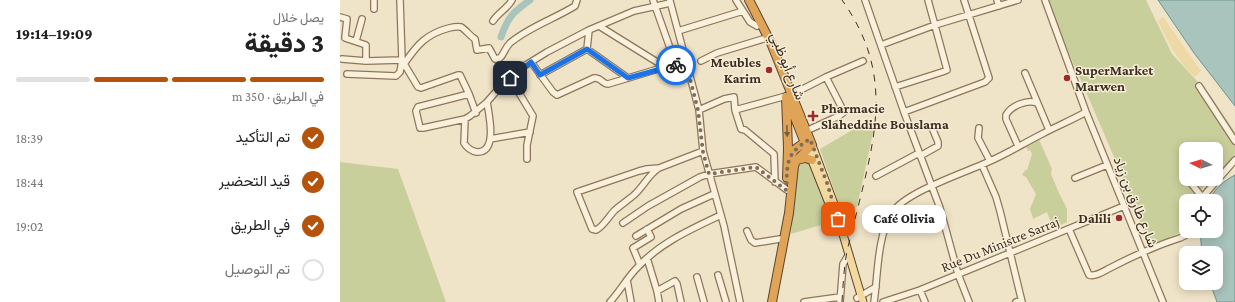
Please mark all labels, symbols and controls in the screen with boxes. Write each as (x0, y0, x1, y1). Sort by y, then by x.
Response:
text: يصل خلال (273, 10, 324, 25)
text: 19:09–19:14 (16, 26, 93, 42)
text: 3 دقيقة (245, 29, 324, 58)
street label: شارع أبو ظبي (764, 30, 809, 104)
courier (656, 45, 696, 85)
icon: bike (665, 54, 687, 76)
place label: Meubles Karim (710, 54, 761, 86)
pin (493, 61, 527, 95)
place label: SuperMarket Marwen (1075, 62, 1154, 94)
marker: Meubles Karim (764, 65, 774, 75)
icon: home (499, 67, 521, 89)
marker: SuperMarket Marwen (1062, 73, 1072, 83)
text: في الطريق · 350 m (232, 89, 324, 104)
place label: Pharmacie Slaheddine Bouslama (821, 100, 949, 132)
marker: Pharmacie Slaheddine Bouslama (808, 111, 818, 121)
one-way arrow (784, 125, 791, 137)
icon: check (302, 127, 324, 149)
text: تم التأكيد (236, 129, 290, 145)
text: 18:39 (16, 131, 43, 146)
north arrow (1179, 142, 1223, 186)
map controls (1179, 142, 1223, 290)
street label: شارع طارق بن زياد (1108, 154, 1162, 251)
icon: check (302, 171, 324, 193)
text: قيد التحضير (219, 173, 290, 189)
text: 18:44 (16, 175, 44, 190)
button: locate (1179, 194, 1223, 238)
pin (821, 202, 855, 236)
callout: Café Olivia (862, 205, 946, 233)
icon: bag (827, 208, 849, 230)
place label: Dalili (1078, 210, 1111, 226)
text: Café Olivia (873, 211, 935, 226)
street label: Rue Du Ministre Sarraj (939, 213, 1062, 276)
marker: Dalili (1114, 213, 1124, 223)
icon: check (302, 215, 324, 237)
text: في الطريق (231, 217, 290, 233)
text: 19:02 (16, 219, 43, 234)
button: layers (1179, 246, 1223, 290)
text: تم التوصيل (225, 261, 290, 277)

